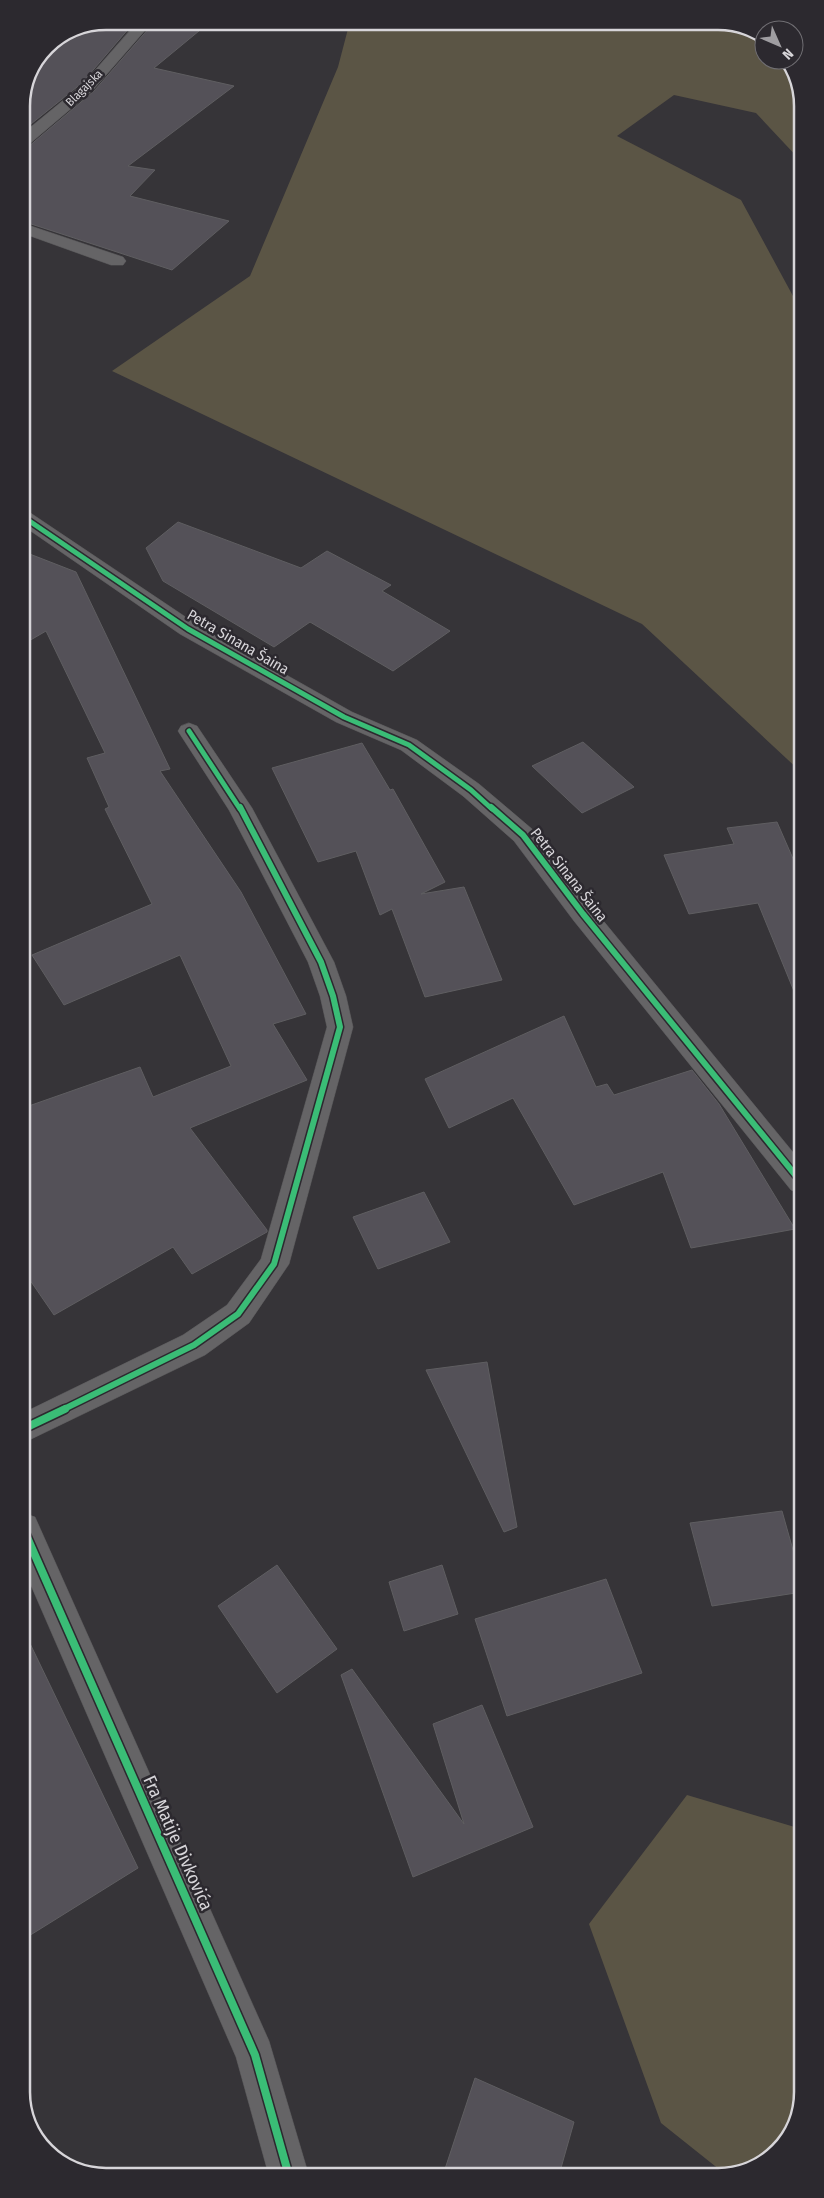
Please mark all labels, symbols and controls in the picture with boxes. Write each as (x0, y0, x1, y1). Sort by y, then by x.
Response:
north arrow (754, 20, 804, 70)
text: N (779, 45, 797, 63)
street label: Blagajska (63, 67, 105, 109)
street label: Petra Sinana Šaina (184, 606, 292, 678)
street label: Petra Sinana Šaina (527, 824, 611, 926)
street label: Fra Matije Divkovića (138, 1772, 218, 1914)

